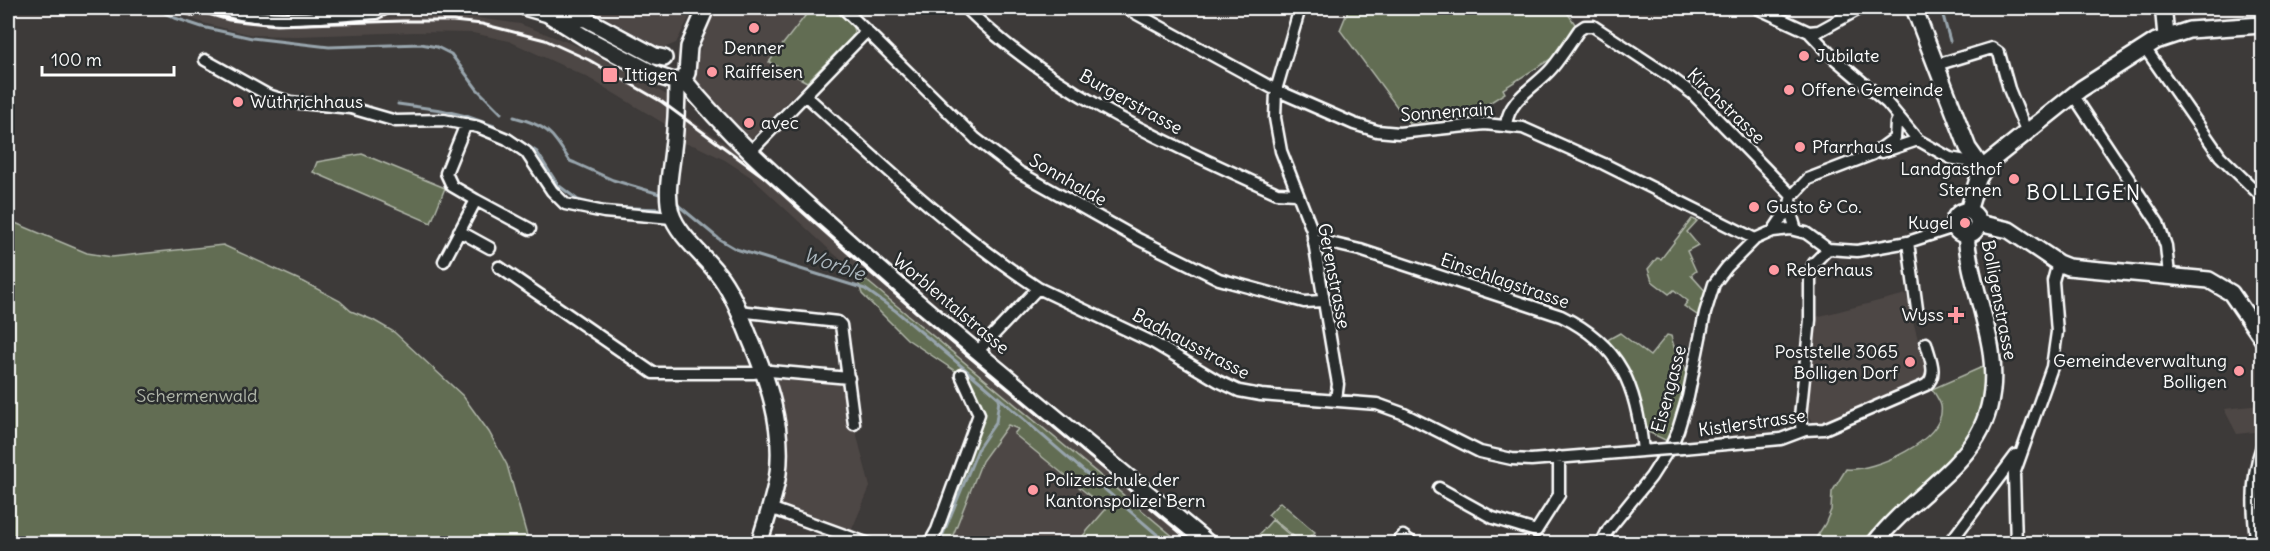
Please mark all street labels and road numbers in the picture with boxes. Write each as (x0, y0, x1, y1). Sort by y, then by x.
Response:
street label: Kirchstrasse (1683, 63, 1770, 149)
street label: Burgerstrasse (1076, 64, 1187, 139)
street label: Sonnenrain (1400, 97, 1494, 126)
street label: Sonnhalde (1025, 148, 1111, 211)
street label: Gerenstrasse (1313, 221, 1356, 331)
street label: Bolligenstrasse (1977, 238, 2022, 362)
street label: Worblentalstrasse (888, 248, 1014, 359)
street label: Einschlagstrasse (1438, 248, 1573, 313)
street label: Badhausstrasse (1129, 303, 1254, 384)
street label: Eisengasse (1646, 343, 1691, 435)
street label: Kistlerstrasse (1697, 404, 1807, 441)

